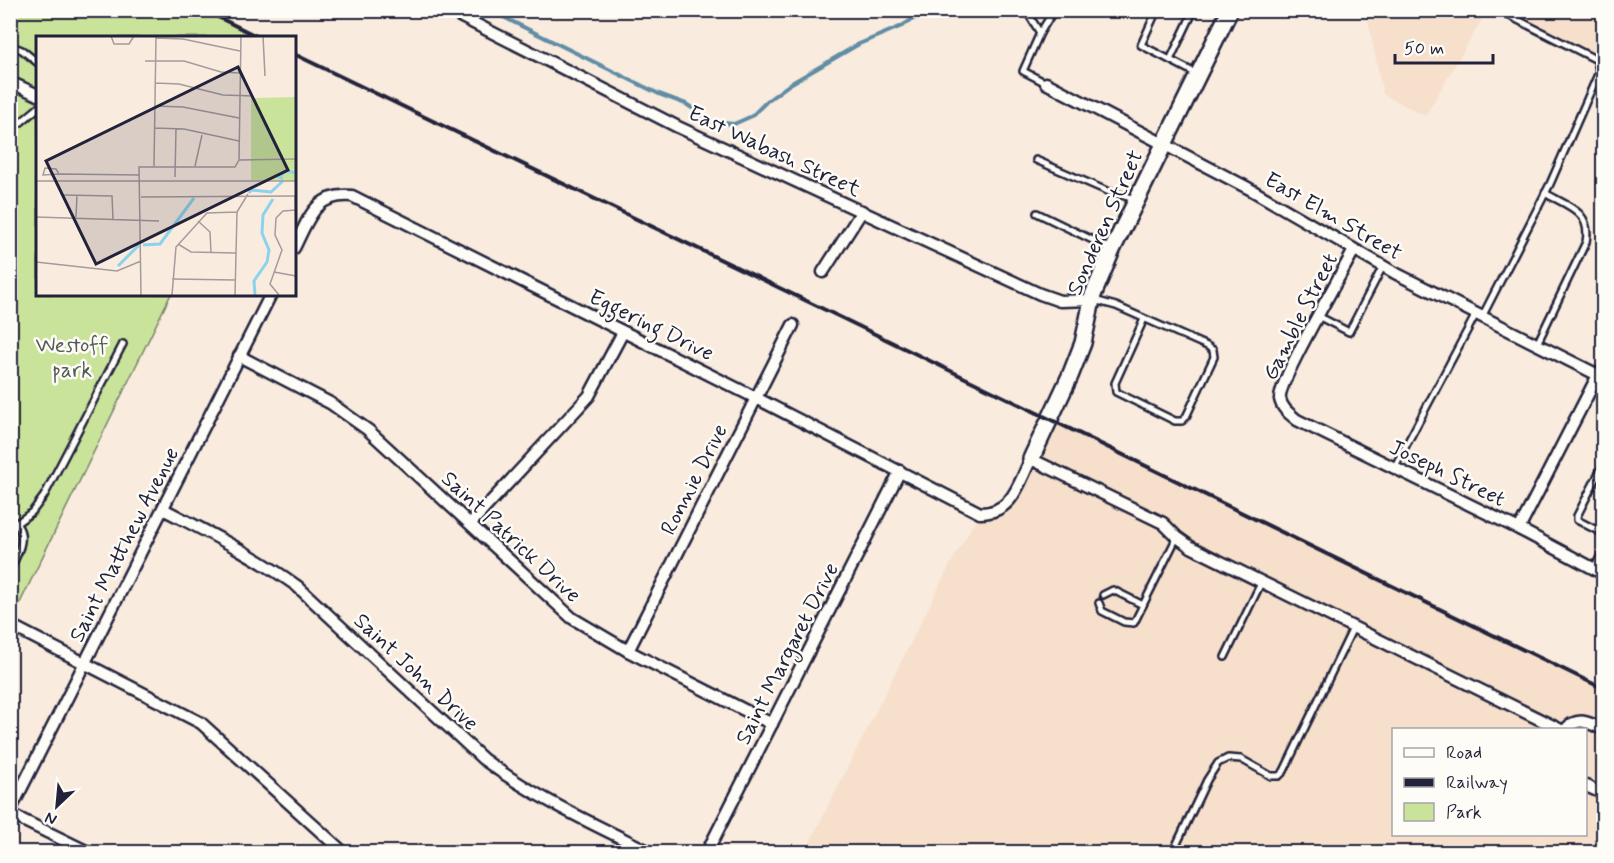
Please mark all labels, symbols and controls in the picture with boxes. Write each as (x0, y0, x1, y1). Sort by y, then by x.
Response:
scale bar (1395, 27, 1492, 65)
inset map (36, 36, 296, 296)
text: 50 m (1404, 37, 1444, 61)
street label: East Wabash Street (683, 100, 865, 204)
street label: Sonderen Street (1061, 146, 1150, 300)
street label: East Elm Street (1259, 166, 1407, 267)
street label: Gamble Street (1257, 249, 1345, 385)
street label: Eggering Drive (583, 284, 718, 371)
park label: Westoff park (36, 332, 109, 385)
street label: Ronnie Drive (655, 420, 735, 540)
street label: Joseph Street (1385, 434, 1510, 514)
street label: Saint Matthew Avenue (63, 443, 186, 647)
street label: Saint Patrick Drive (435, 465, 586, 609)
street label: Saint Margaret Drive (730, 558, 848, 751)
street label: Saint John Drive (347, 607, 484, 738)
legend (1392, 728, 1587, 836)
text: Road (1446, 741, 1482, 765)
text: Railway (1446, 771, 1508, 795)
north arrow (27, 776, 87, 836)
text: Park (1446, 801, 1482, 825)
text: N (42, 806, 60, 830)

